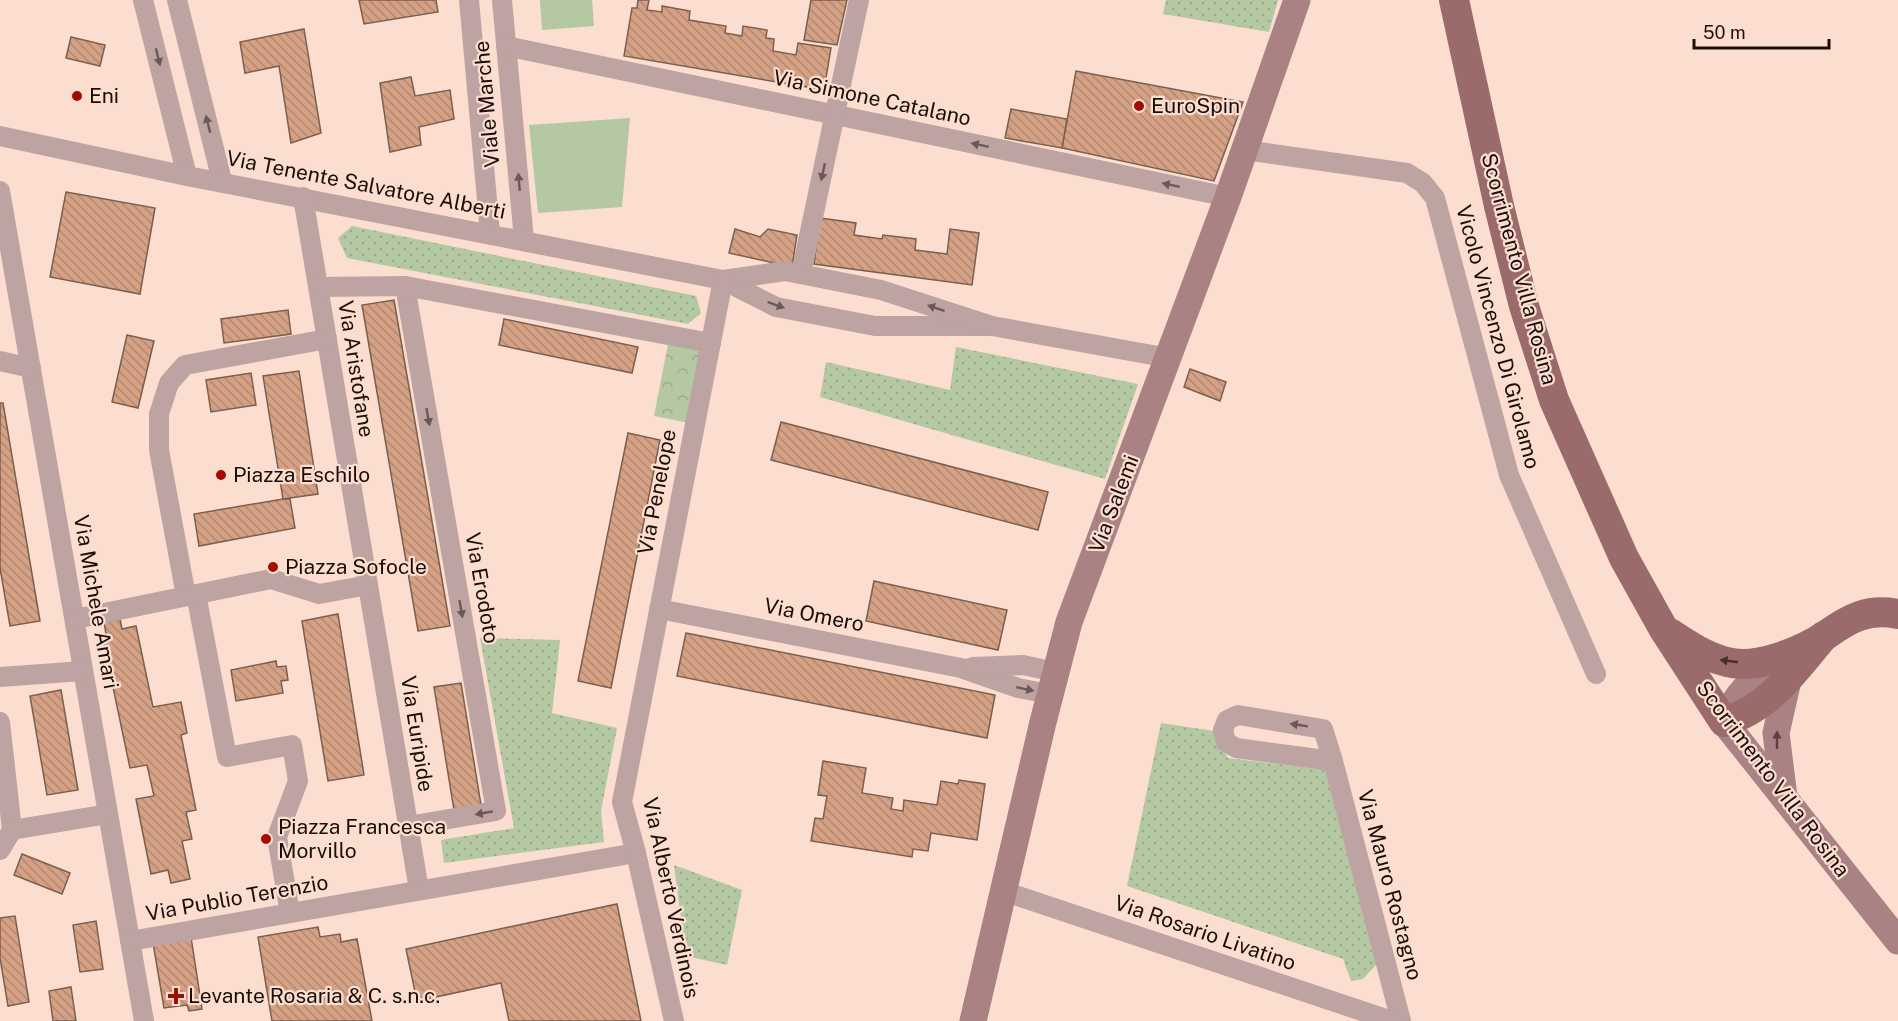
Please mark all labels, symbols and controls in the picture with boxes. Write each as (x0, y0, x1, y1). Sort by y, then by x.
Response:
scale bar (1694, 12, 1829, 50)
text: 50 m (1703, 22, 1746, 43)
street label: Viale Marche (469, 40, 504, 168)
one-way arrow (153, 48, 163, 66)
street label: Via Simone Catalano (771, 64, 973, 131)
place label: Eni (89, 83, 119, 108)
marker: Eni (70, 89, 84, 103)
place label: EuroSpin (1151, 93, 1240, 118)
marker: EuroSpin (1132, 99, 1146, 113)
one-way arrow (202, 115, 212, 133)
one-way arrow (970, 140, 989, 149)
street label: Via Tenente Salvatore Alberti (224, 145, 508, 224)
street label: Scorrimento Villa Rosina (1477, 150, 1562, 387)
one-way arrow (818, 163, 827, 182)
one-way arrow (514, 172, 524, 191)
one-way arrow (1161, 180, 1180, 189)
street label: Vicolo Vincenzo Di Girolamo (1451, 202, 1546, 471)
street label: Via Aristofane (333, 299, 380, 439)
one-way arrow (767, 301, 785, 311)
one-way arrow (927, 303, 945, 312)
one-way arrow (424, 408, 433, 427)
street label: Via Penelope (632, 427, 681, 557)
street label: Via Salemi (1083, 451, 1144, 556)
place label: Piazza Eschilo (233, 462, 370, 487)
marker: Piazza Eschilo (214, 468, 228, 482)
street label: Via Michele Amari (69, 513, 124, 691)
street label: Via Erodoto (460, 530, 505, 645)
place label: Piazza Sofocle (285, 554, 427, 579)
marker: Piazza Sofocle (266, 560, 280, 574)
street label: Via Omero (762, 593, 866, 636)
one-way arrow (457, 600, 466, 619)
one-way arrow (1720, 656, 1739, 666)
street label: Via Euripide (396, 674, 439, 794)
street label: Scorrimento Villa Rosina (1692, 676, 1855, 882)
one-way arrow (1015, 685, 1034, 695)
one-way arrow (1289, 720, 1308, 729)
one-way arrow (1772, 731, 1782, 750)
street label: Via Mauro Rostagno (1353, 787, 1428, 983)
street label: Via Alberto Verdinois (638, 795, 705, 1001)
one-way arrow (475, 809, 494, 818)
place label: Piazza Francesca Morvillo (278, 814, 446, 863)
marker: Piazza Francesca Morvillo (259, 832, 273, 846)
street label: Via Publio Terenzio (144, 869, 330, 926)
street label: Via Rosario Livatino (1111, 890, 1299, 975)
place label: Levante Rosaria & C. s.n.c. (188, 983, 440, 1008)
marker: Levante Rosaria & C. s.n.c. (169, 989, 183, 1003)

